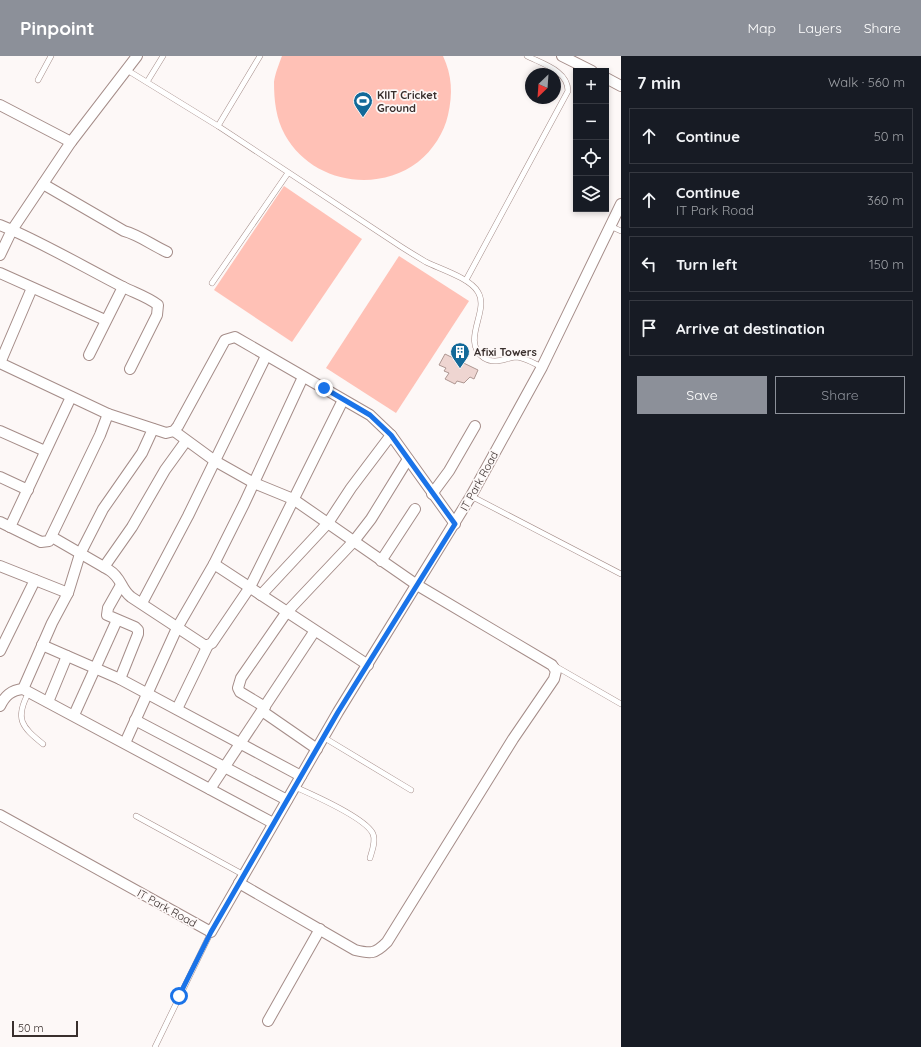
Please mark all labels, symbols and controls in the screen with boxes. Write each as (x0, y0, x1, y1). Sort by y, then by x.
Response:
text: Pinpoint (20, 16, 95, 40)
text: Map (747, 19, 776, 37)
text: Layers (798, 19, 842, 37)
text: Share (864, 19, 901, 37)
north arrow (525, 68, 561, 104)
map controls (573, 68, 609, 212)
button: + (573, 68, 609, 104)
text: 7 min (637, 72, 681, 93)
text: Walk · 560 m (828, 74, 905, 90)
place label: KIIT Cricket Ground (377, 88, 437, 115)
sports icon: KIIT Cricket Ground (352, 90, 374, 118)
button: − (573, 104, 609, 140)
icon: ahead (638, 125, 660, 147)
text: Continue (676, 127, 740, 146)
text: 50 m (874, 128, 904, 144)
button: locate (573, 140, 609, 176)
button: layers (573, 176, 609, 212)
text: Continue (676, 183, 740, 202)
icon: ahead (638, 189, 660, 211)
text: 360 m (867, 192, 904, 208)
text: IT Park Road (676, 202, 754, 218)
icon: left (638, 253, 660, 275)
text: Turn left (676, 255, 738, 274)
text: 150 m (869, 256, 904, 272)
icon: arrive (638, 317, 660, 339)
text: Arrive at destination (676, 319, 825, 338)
building icon: Afixi Towers (449, 341, 471, 369)
place label: Afixi Towers (474, 345, 537, 359)
button: Save (637, 376, 767, 414)
button: Share (775, 376, 905, 414)
route end (315, 379, 333, 397)
street label: IT Park Road (457, 449, 501, 513)
street label: IT Park Road (135, 886, 199, 930)
route start (170, 987, 188, 1005)
scale bar (12, 1019, 78, 1038)
text: 50 m (18, 1021, 44, 1035)

